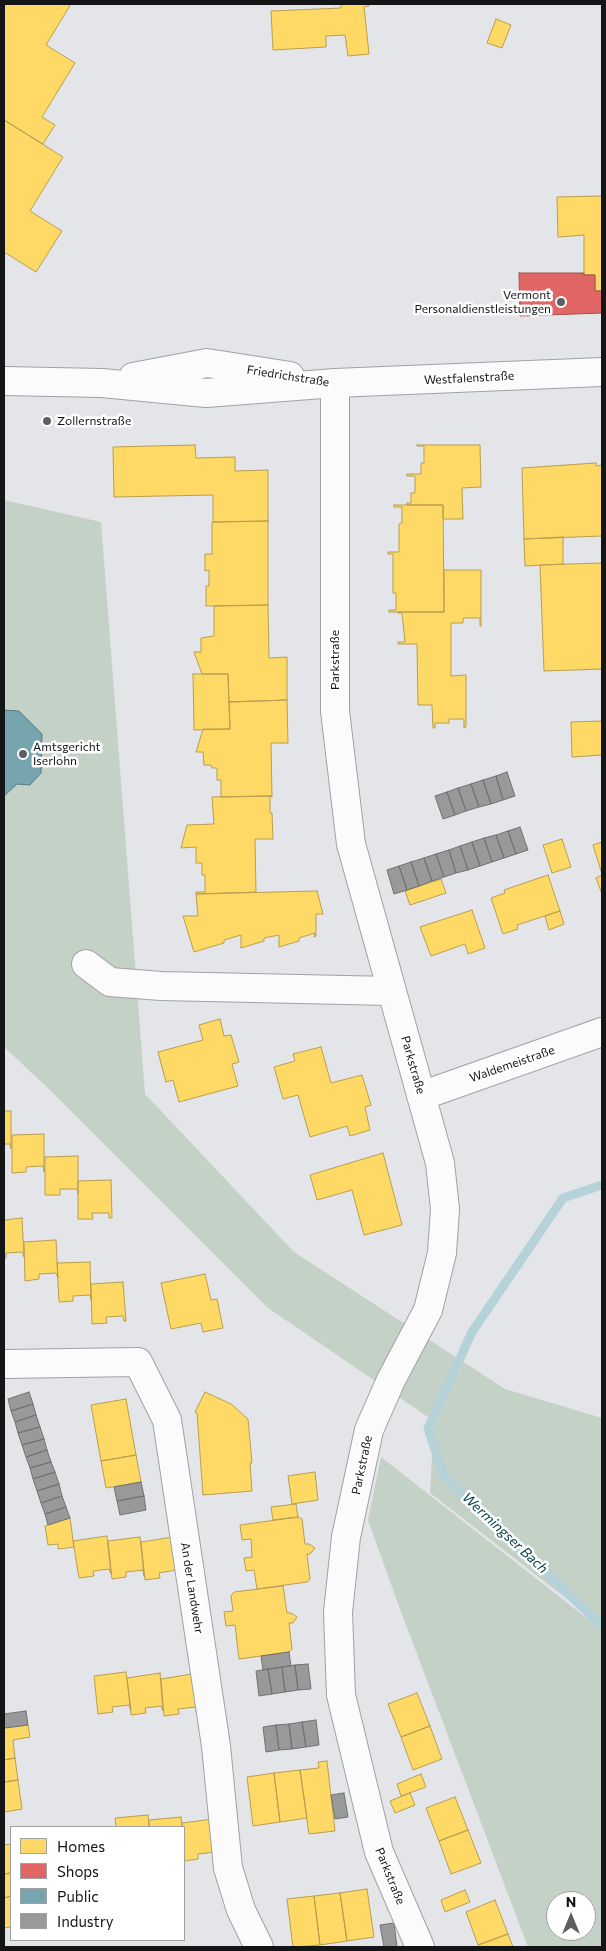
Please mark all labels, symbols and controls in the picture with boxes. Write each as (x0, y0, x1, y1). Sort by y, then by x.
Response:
place label: Vermont Personaldienstleistungen (414, 288, 551, 316)
marker: Vermont Personaldienstleistungen (555, 296, 567, 308)
street label: Friedrichstraße (246, 362, 330, 390)
street label: Westfalenstraße (424, 368, 514, 388)
place label: Zollernstraße (57, 414, 131, 428)
marker: Zollernstraße (41, 415, 53, 427)
street label: Parkstraße (328, 630, 342, 690)
place label: Amtsgericht Iserlohn (33, 740, 100, 768)
marker: Amtsgericht Iserlohn (17, 748, 29, 760)
street label: Parkstraße (398, 1034, 428, 1096)
street label: Waldemeistraße (468, 1043, 556, 1085)
street label: Parkstraße (349, 1434, 375, 1496)
water label: Wermingser Bach (459, 1489, 551, 1577)
street label: An der Landwehr (178, 1541, 206, 1635)
legend (10, 1826, 185, 1941)
text: Homes (57, 1837, 105, 1855)
street label: Parkstraße (372, 1845, 408, 1907)
text: Shops (57, 1862, 99, 1880)
text: Public (57, 1887, 99, 1905)
north arrow (546, 1891, 596, 1941)
text: N (566, 1893, 576, 1910)
text: Industry (57, 1912, 114, 1930)

